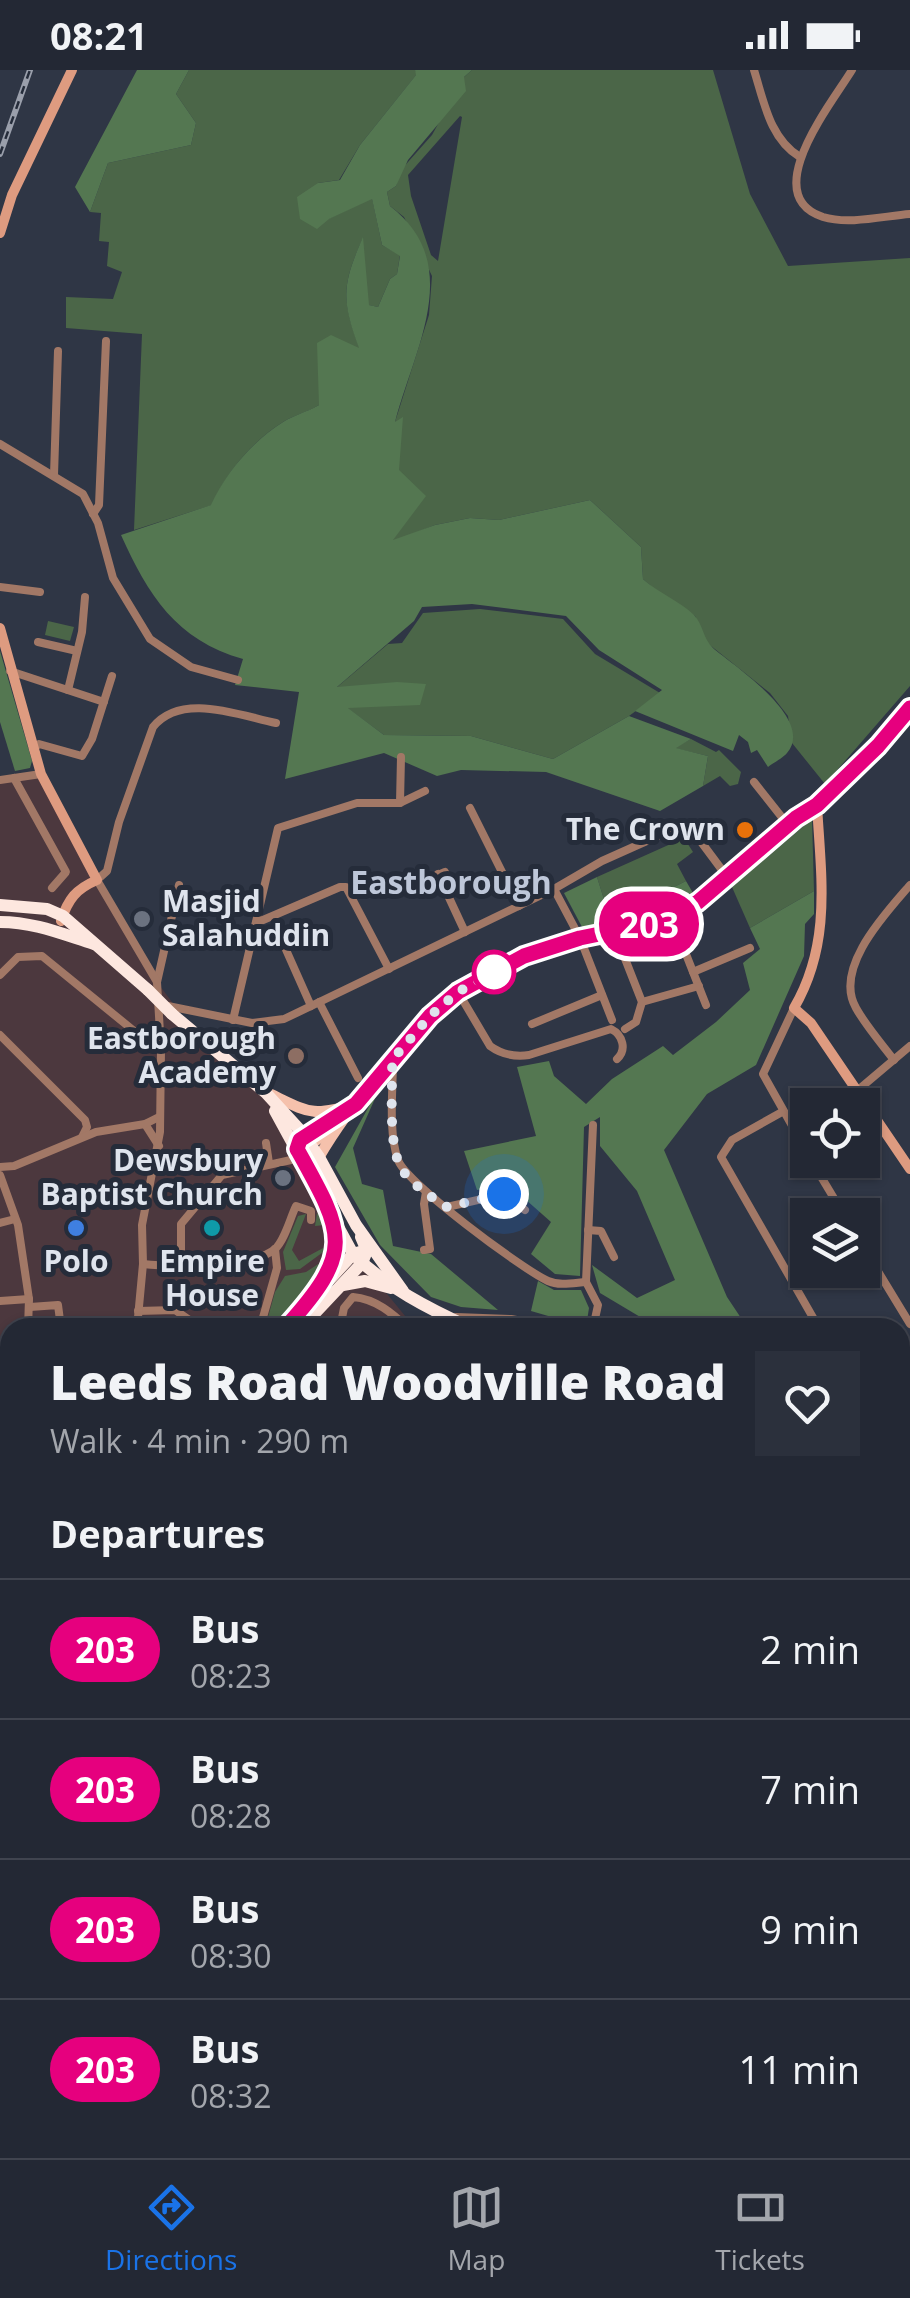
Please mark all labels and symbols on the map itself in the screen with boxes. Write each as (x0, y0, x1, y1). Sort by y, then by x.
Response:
place label: The Crown (566, 808, 725, 849)
marker: The Crown (734, 819, 756, 841)
district label: Eastborough (350, 860, 552, 903)
place label: Masjid Salahuddin (162, 880, 330, 955)
line badge: 203 (592, 892, 706, 956)
marker: Masjid Salahuddin (131, 908, 153, 930)
unlabelled marker (473, 951, 515, 993)
place label: Eastborough Academy (87, 1017, 277, 1092)
marker: Eastborough Academy (285, 1045, 307, 1067)
place label: Dewsbury Baptist Church (41, 1139, 264, 1214)
marker: Dewsbury Baptist Church (272, 1167, 294, 1189)
your location (479, 1169, 529, 1219)
marker: Polo (65, 1217, 87, 1239)
marker: Empire House (201, 1217, 223, 1239)
place label: Polo (43, 1240, 109, 1281)
place label: Empire House (159, 1240, 265, 1315)

